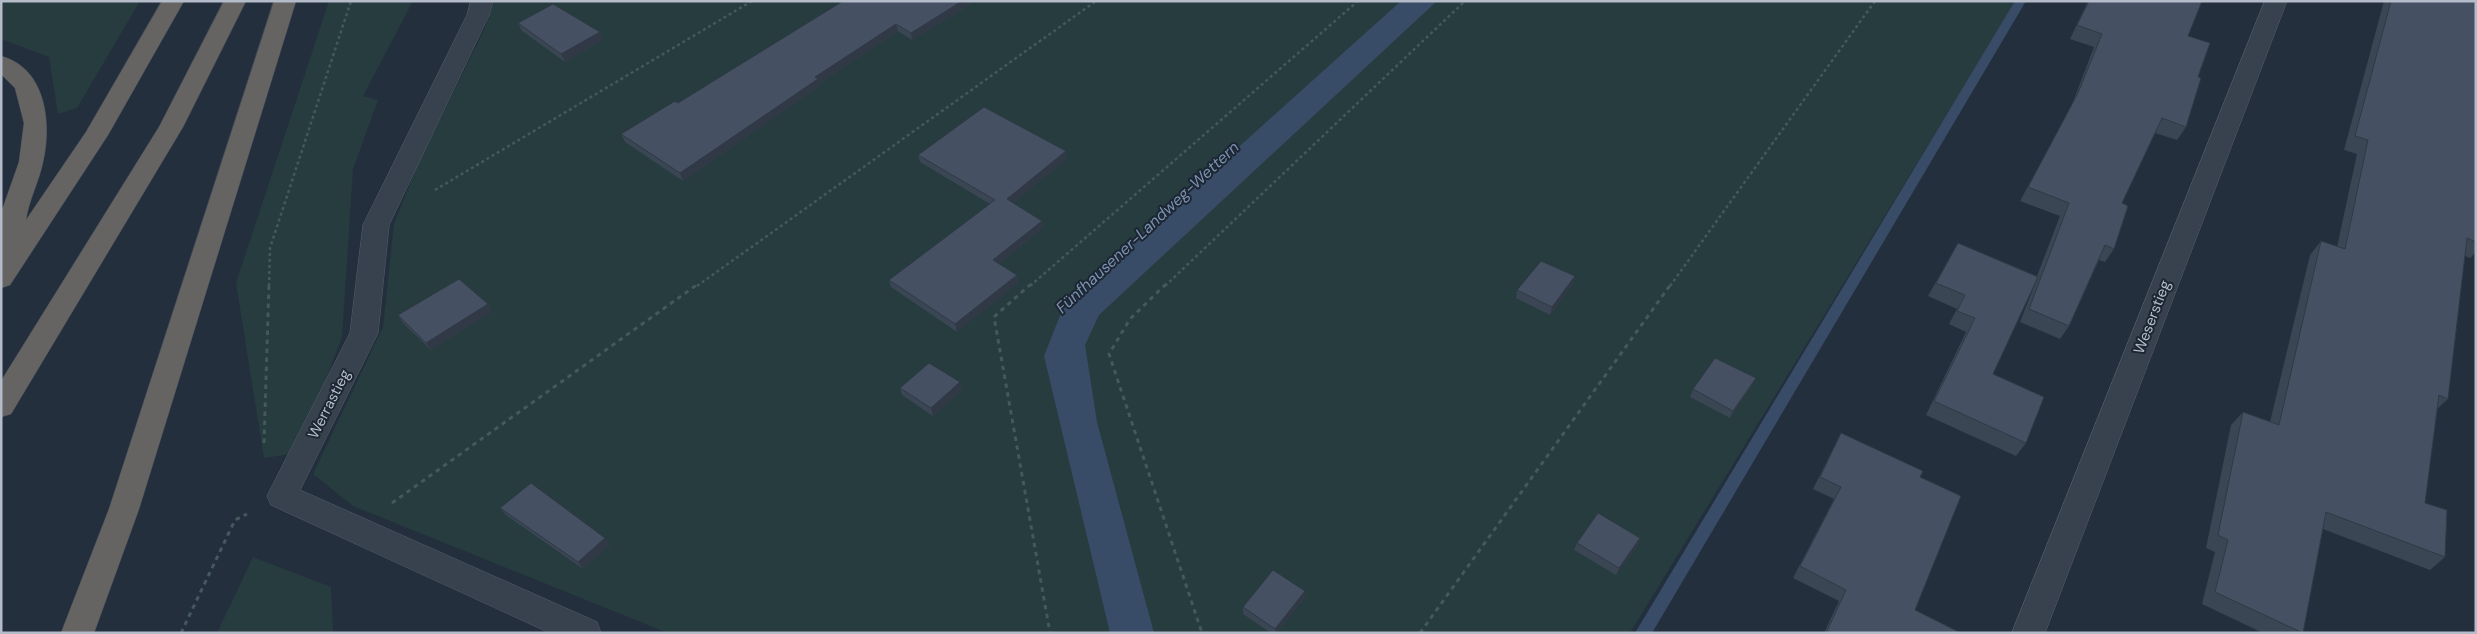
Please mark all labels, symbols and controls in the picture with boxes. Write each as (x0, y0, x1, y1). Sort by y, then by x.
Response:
water label: Fünfhausener-Landweg-Wettern (1051, 137, 1243, 318)
street label: Weserstieg (2129, 277, 2175, 357)
street label: Werrastieg (303, 366, 355, 442)

